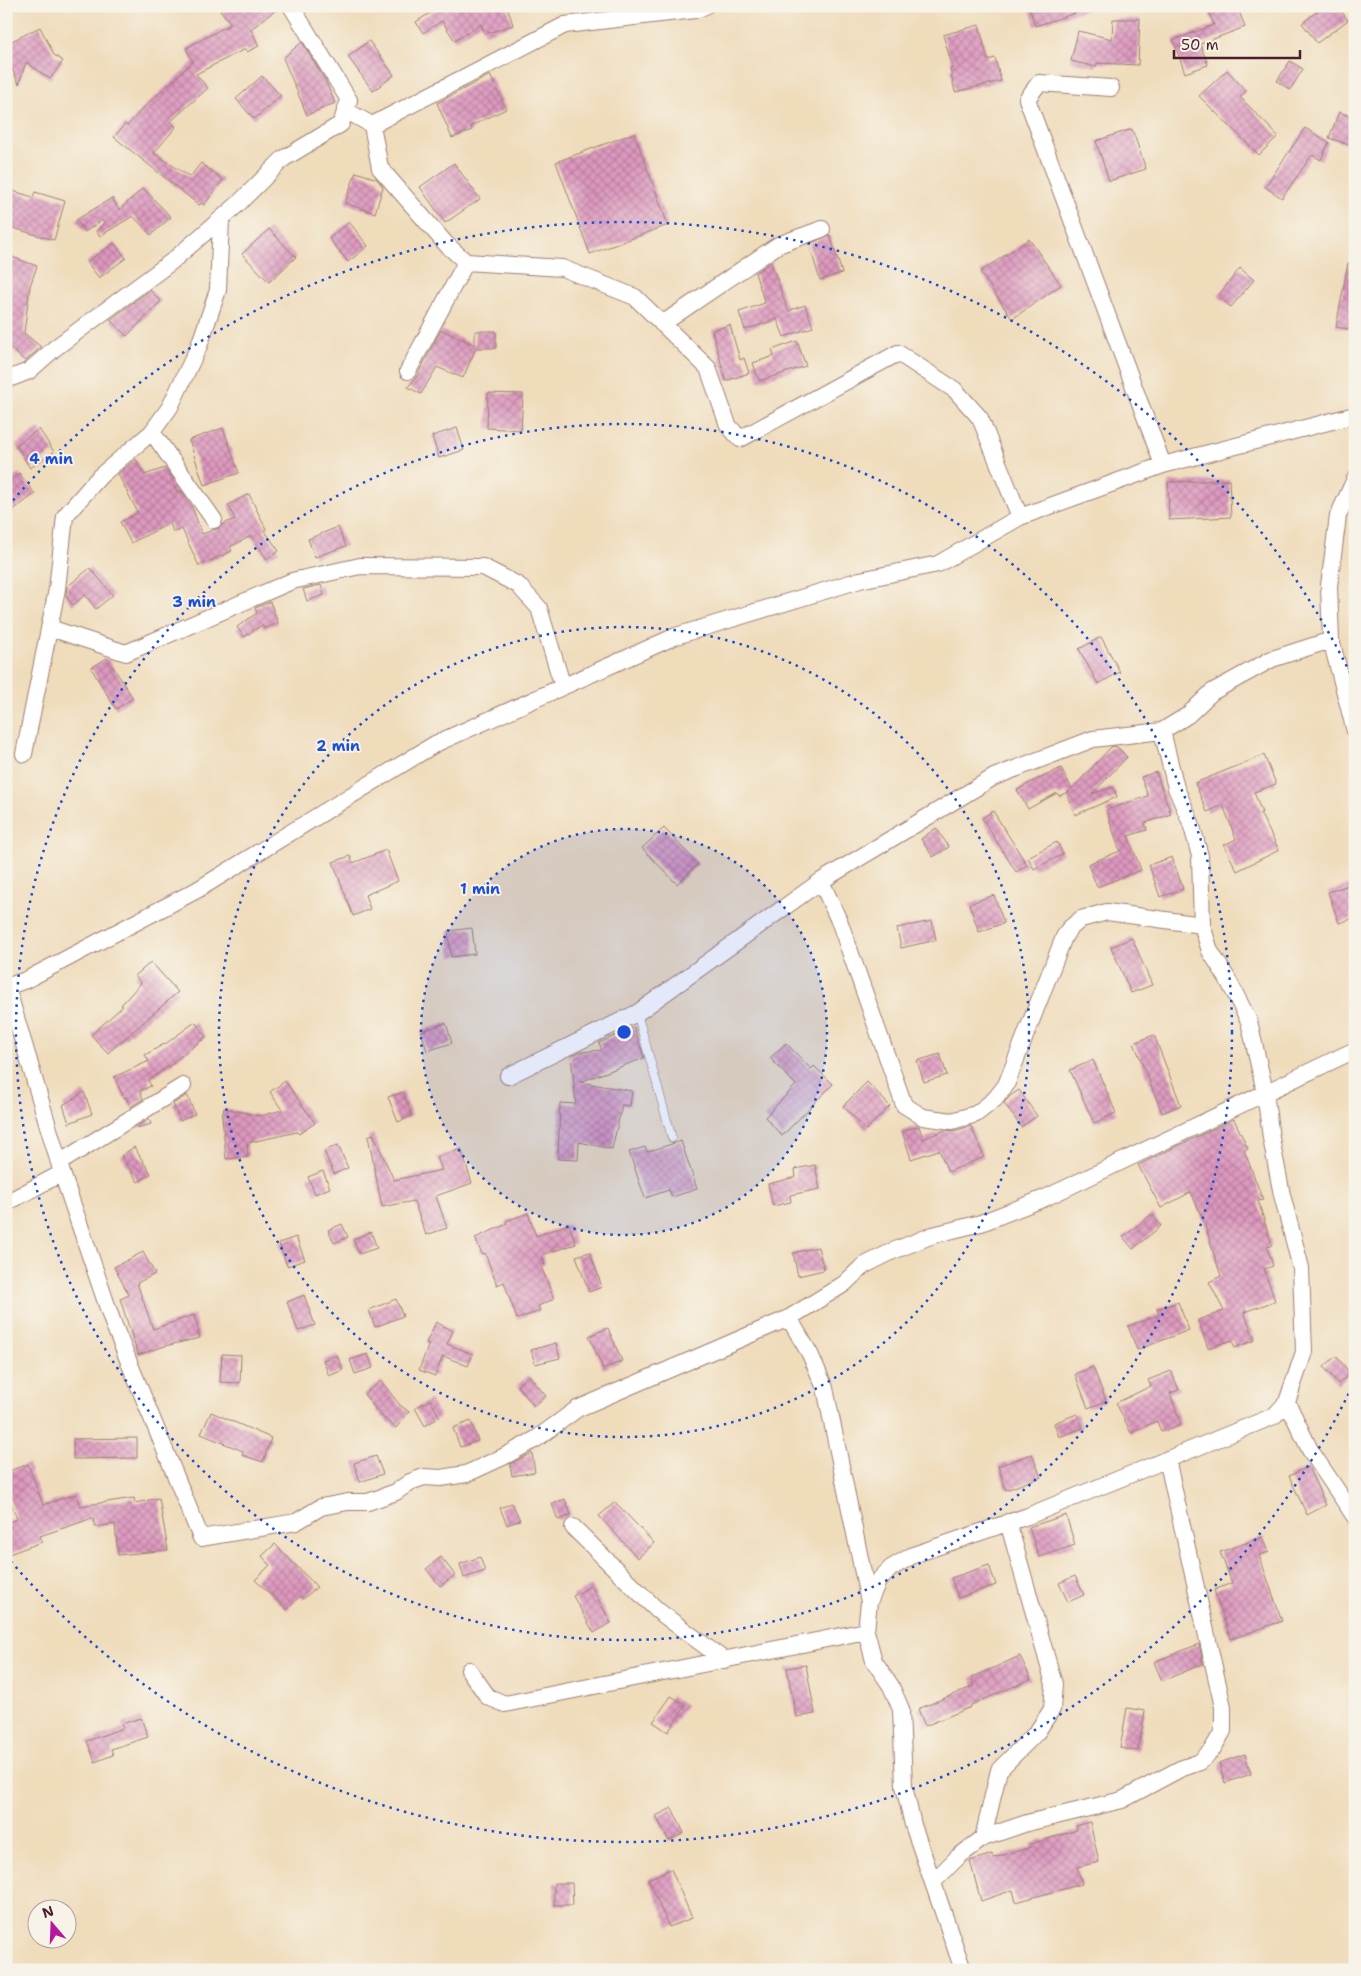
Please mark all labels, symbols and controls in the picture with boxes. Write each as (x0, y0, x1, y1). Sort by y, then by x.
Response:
scale bar (1174, 28, 1300, 60)
text: 50 m (1181, 35, 1219, 55)
text: 4 min (29, 449, 73, 469)
text: 3 min (172, 592, 216, 612)
text: 2 min (316, 736, 360, 756)
text: 1 min (460, 879, 500, 899)
centre of rings (615, 1023, 633, 1041)
north arrow (28, 1898, 78, 1948)
text: N (40, 1901, 56, 1922)

